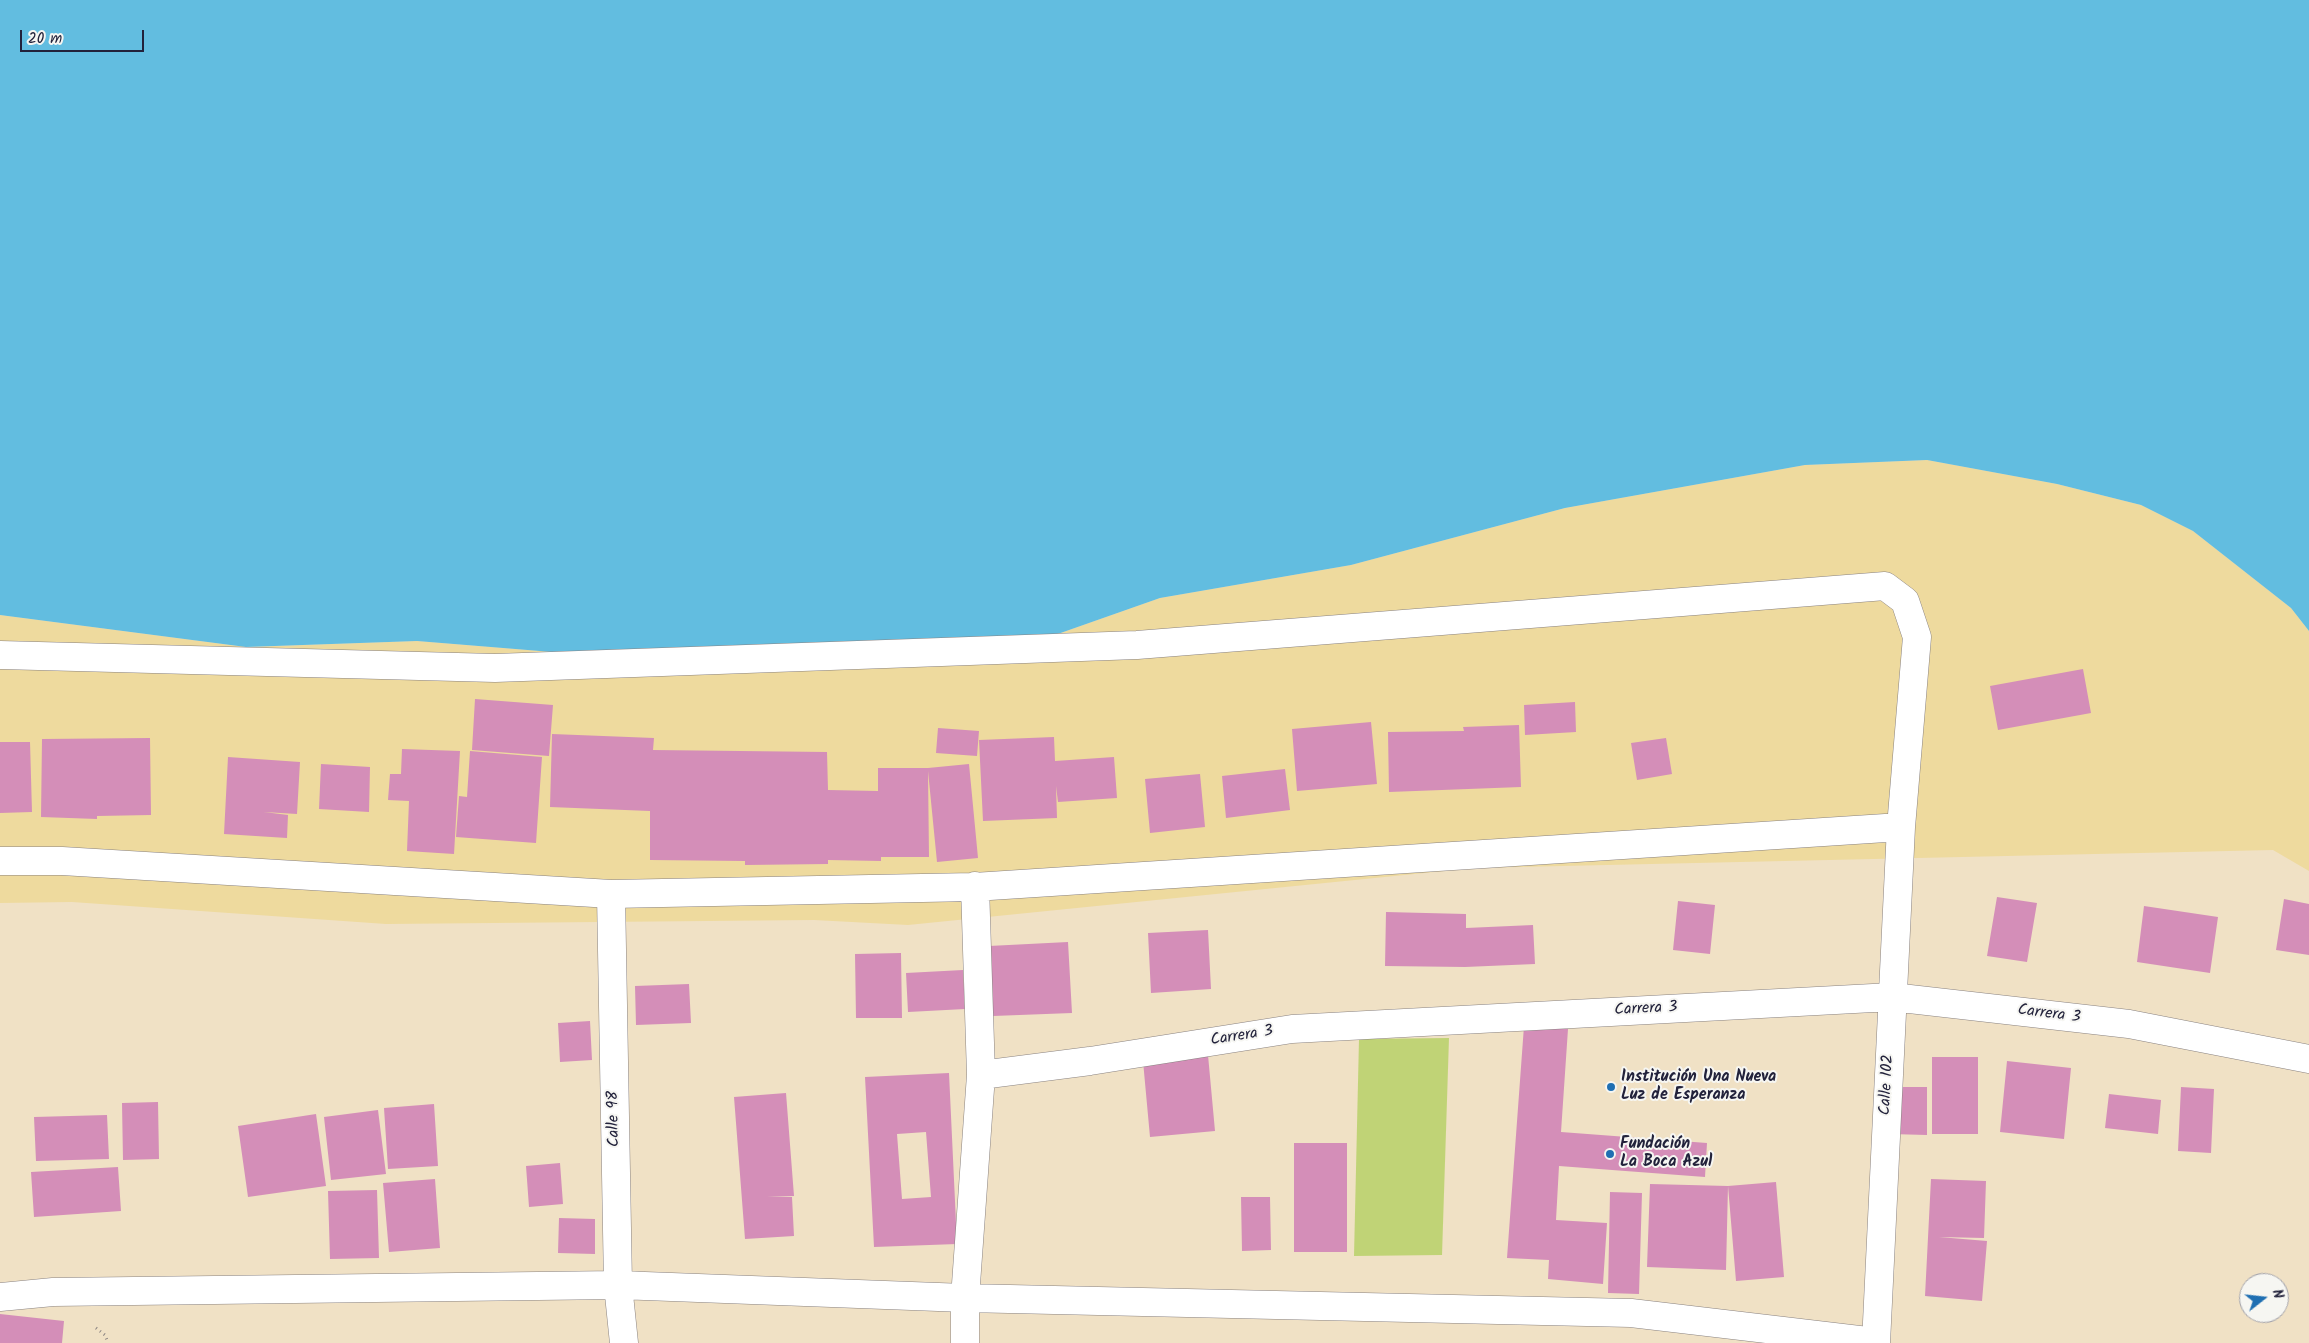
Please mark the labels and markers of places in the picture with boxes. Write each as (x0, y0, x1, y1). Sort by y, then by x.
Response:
place label: Institución Una Nueva Luz de Esperanza (1621, 1068, 1776, 1106)
marker: Institución Una Nueva Luz de Esperanza (1605, 1081, 1617, 1093)
place label: Fundación La Boca Azul (1620, 1135, 1712, 1173)
marker: Fundación La Boca Azul (1604, 1148, 1616, 1160)

